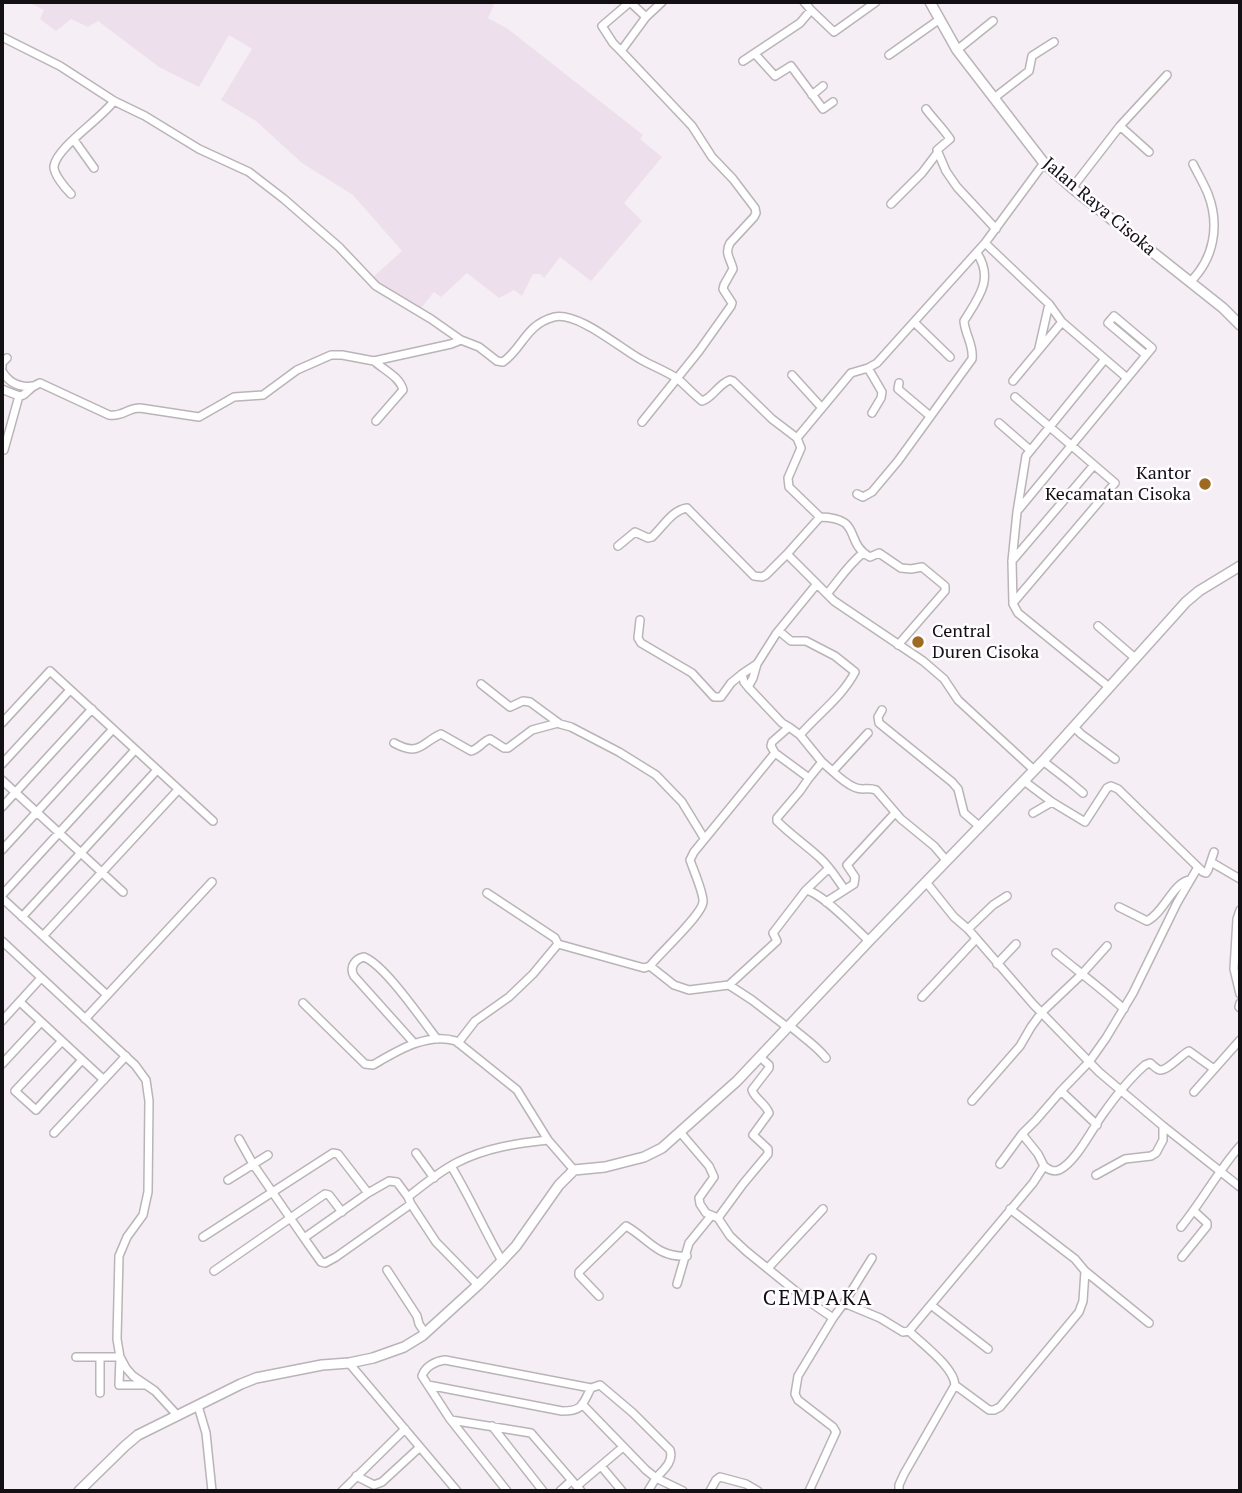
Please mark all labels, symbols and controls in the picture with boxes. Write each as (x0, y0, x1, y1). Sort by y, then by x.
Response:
street label: Jalan Raya Cisoka (1038, 153, 1160, 261)
place label: Kantor Kecamatan Cisoka (1045, 463, 1191, 505)
marker: Kantor Kecamatan Cisoka (1197, 476, 1213, 492)
place label: Central Duren Cisoka (932, 621, 1039, 664)
marker: Central Duren Cisoka (910, 634, 926, 650)
district label: CEMPAKA (764, 1286, 872, 1312)

